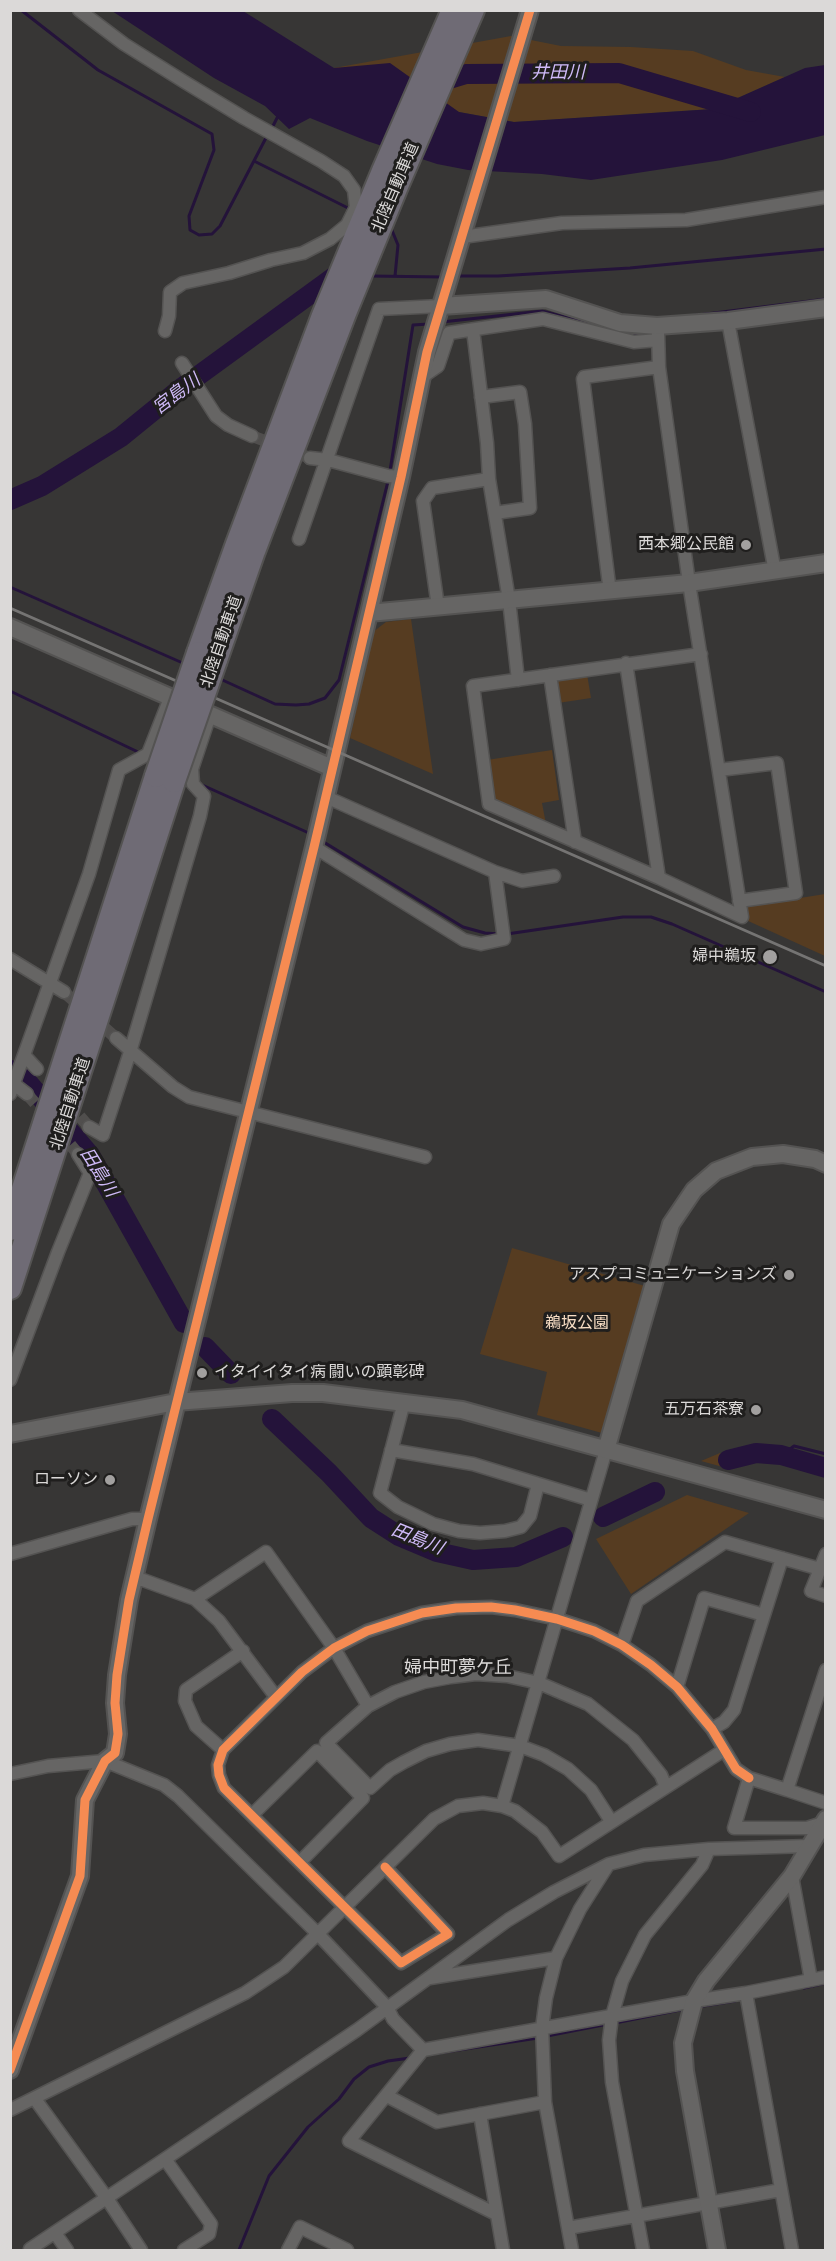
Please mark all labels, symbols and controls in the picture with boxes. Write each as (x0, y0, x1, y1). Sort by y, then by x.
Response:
water label: 井田川 (531, 62, 585, 84)
street label: 北陸自動車道 (368, 140, 424, 236)
water label: 宮島川 (149, 370, 205, 420)
place label: 西本郷公民館 (638, 535, 734, 555)
marker: 西本郷公民館 (739, 538, 753, 552)
street label: 北陸自動車道 (197, 593, 247, 691)
place label: 婦中鵜坂 (692, 947, 756, 967)
marker: 婦中鵜坂 (761, 948, 779, 966)
street label: 北陸自動車道 (47, 1055, 95, 1153)
water label: 田島川 (75, 1144, 121, 1202)
place label: アスプコミュニケーションズ (569, 1265, 777, 1285)
marker: アスプコミュニケーションズ (782, 1268, 796, 1282)
park label: 鵜坂公園 (545, 1314, 609, 1334)
place label: イタイイタイ病 闘いの顕彰碑 (214, 1363, 425, 1383)
marker: イタイイタイ病 闘いの顕彰碑 (195, 1366, 209, 1380)
place label: 五万石茶寮 (664, 1400, 744, 1420)
marker: 五万石茶寮 (749, 1403, 763, 1417)
place label: ローソン (34, 1470, 98, 1490)
marker: ローソン (103, 1473, 117, 1487)
water label: 田島川 (388, 1520, 446, 1560)
district label: 婦中町夢ケ丘 (404, 1657, 512, 1679)

